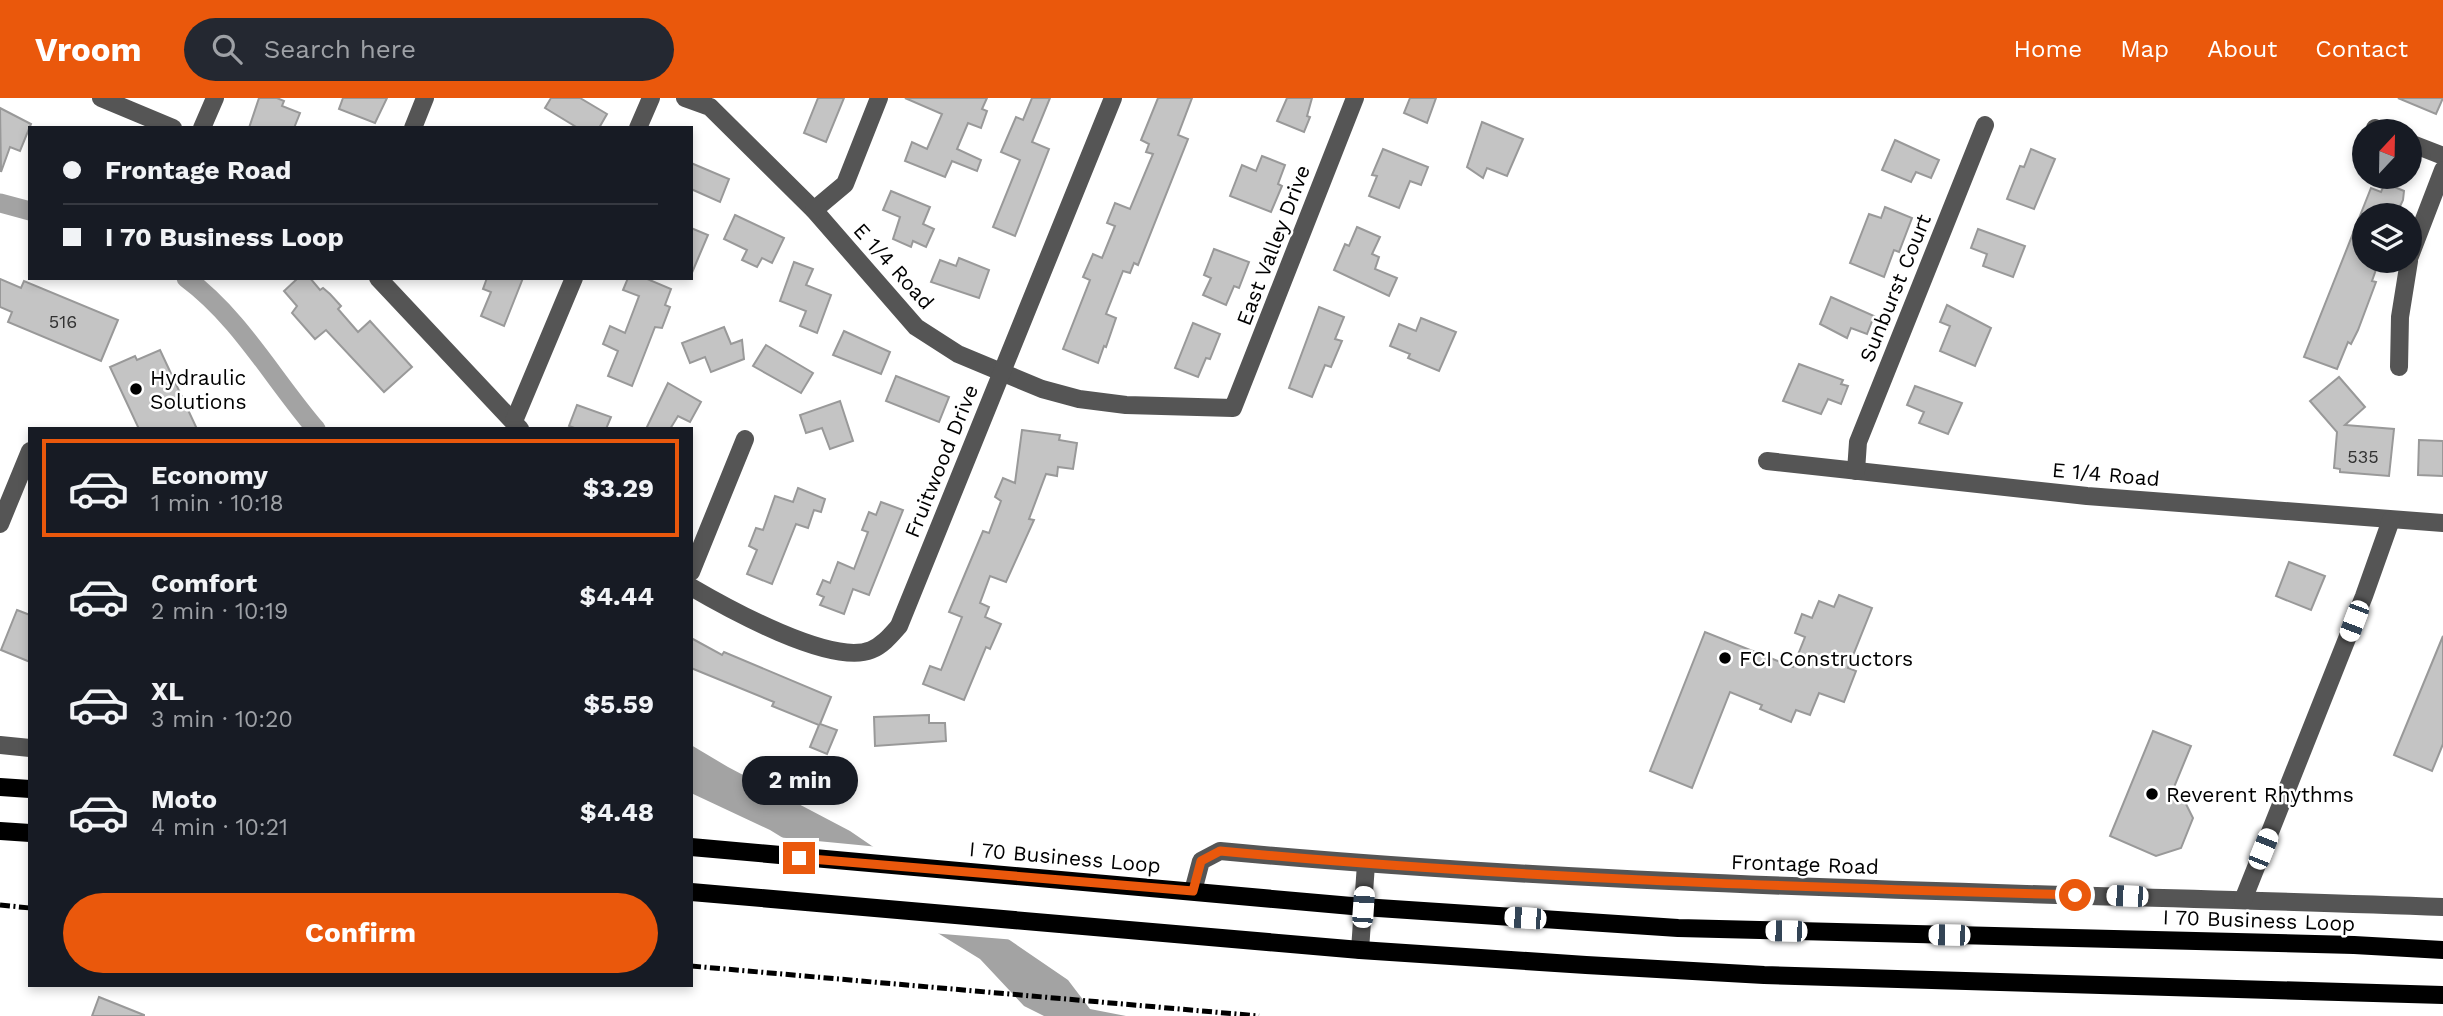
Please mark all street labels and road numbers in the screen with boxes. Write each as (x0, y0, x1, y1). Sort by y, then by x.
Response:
street label: East Valley Drive (1231, 161, 1315, 329)
street label: Sunburst Court (1854, 210, 1936, 366)
street label: E 1/4 Road (849, 218, 939, 314)
street label: Fruitwood Drive (899, 381, 983, 541)
street label: E 1/4 Road (2051, 457, 2161, 491)
street label: I 70 Business Loop (968, 836, 1162, 878)
street label: Frontage Road (1731, 849, 1879, 879)
street label: I 70 Business Loop (2162, 904, 2356, 936)

